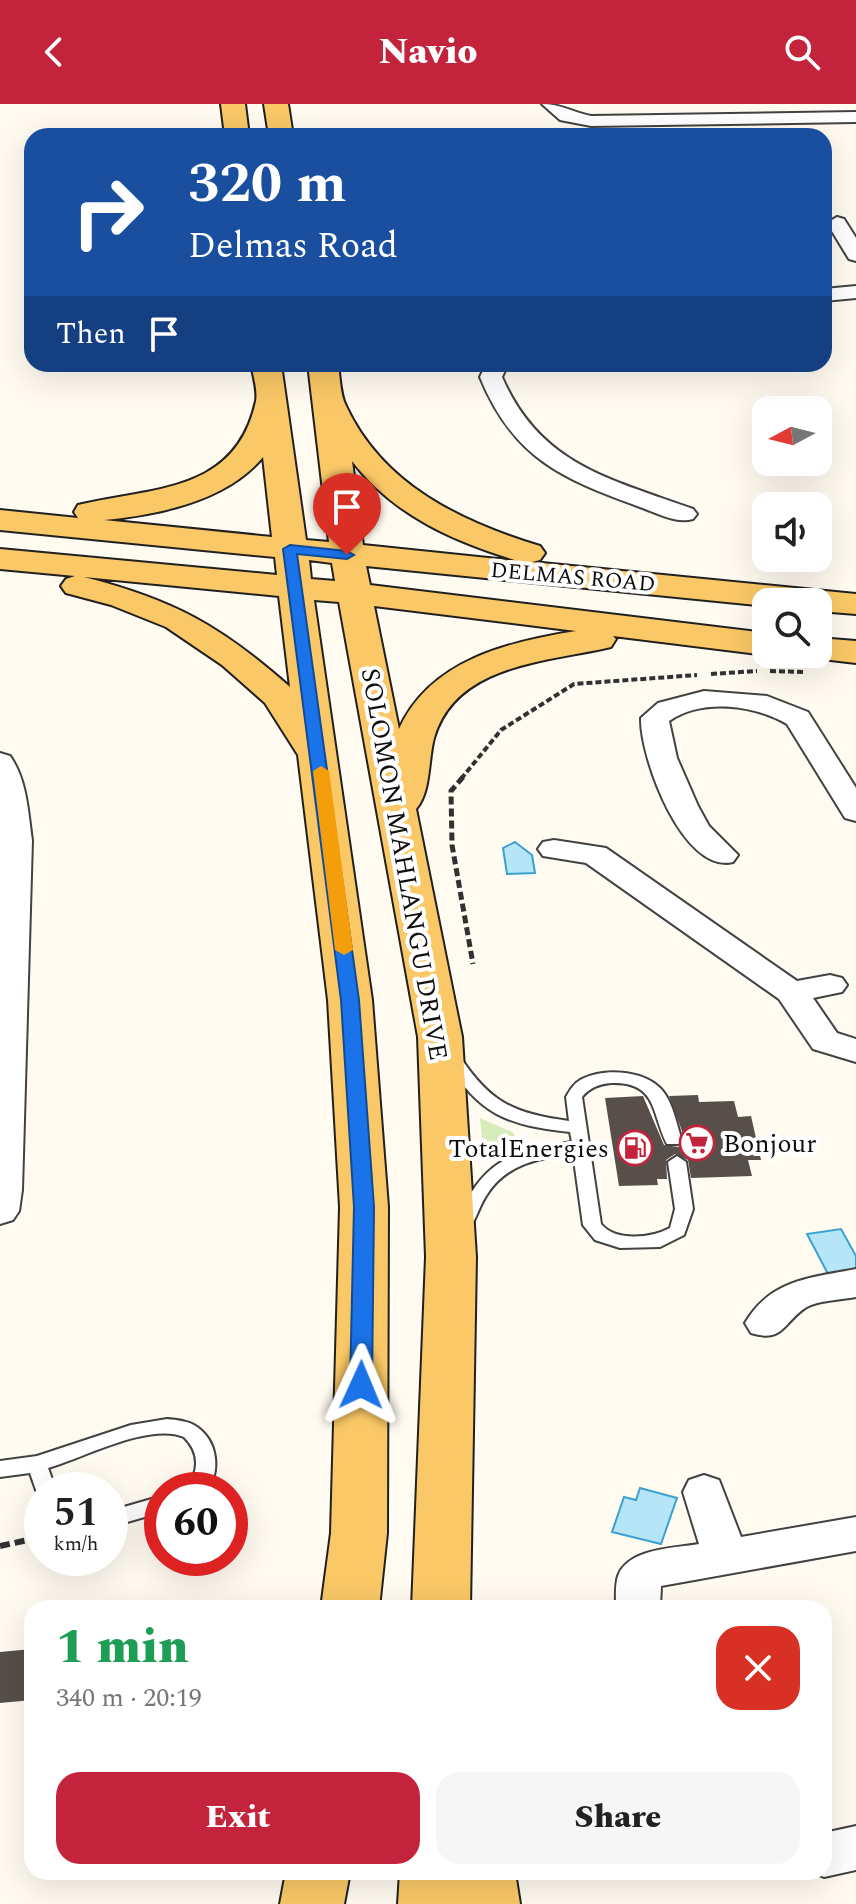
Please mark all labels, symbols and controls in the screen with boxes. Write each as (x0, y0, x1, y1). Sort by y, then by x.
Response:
text: Navio (379, 25, 477, 80)
icon: back (32, 30, 76, 74)
icon: search (780, 30, 824, 74)
text: 320 m (188, 142, 347, 227)
icon: right (56, 160, 160, 264)
text: Delmas Road (188, 219, 398, 274)
text: Then (56, 311, 126, 357)
icon: arrive (142, 312, 186, 356)
north arrow (752, 396, 832, 476)
map controls (752, 396, 832, 668)
pin (313, 473, 381, 555)
icon: arrive (325, 485, 369, 529)
button: sound (752, 492, 832, 572)
street label: DELMAS ROAD (489, 554, 657, 601)
button: search (752, 588, 832, 668)
street label: SOLOMON MAHLANGU DRIVE (350, 665, 458, 1063)
supermarket icon: Bonjour (678, 1124, 716, 1162)
place label: Bonjour (723, 1124, 817, 1164)
place label: TotalEnergies (448, 1129, 609, 1169)
fuel station icon: TotalEnergies (616, 1129, 654, 1167)
position arrow (319, 1343, 403, 1427)
speed limit sign: 60 (144, 1472, 248, 1576)
text: 51 (54, 1483, 98, 1544)
text: km/h (54, 1529, 99, 1559)
text: 1 min (56, 1611, 189, 1684)
button: close (716, 1626, 800, 1710)
text: 340 m · 20:19 (56, 1678, 202, 1718)
button: Exit (56, 1772, 420, 1864)
button: Share (436, 1772, 800, 1864)

